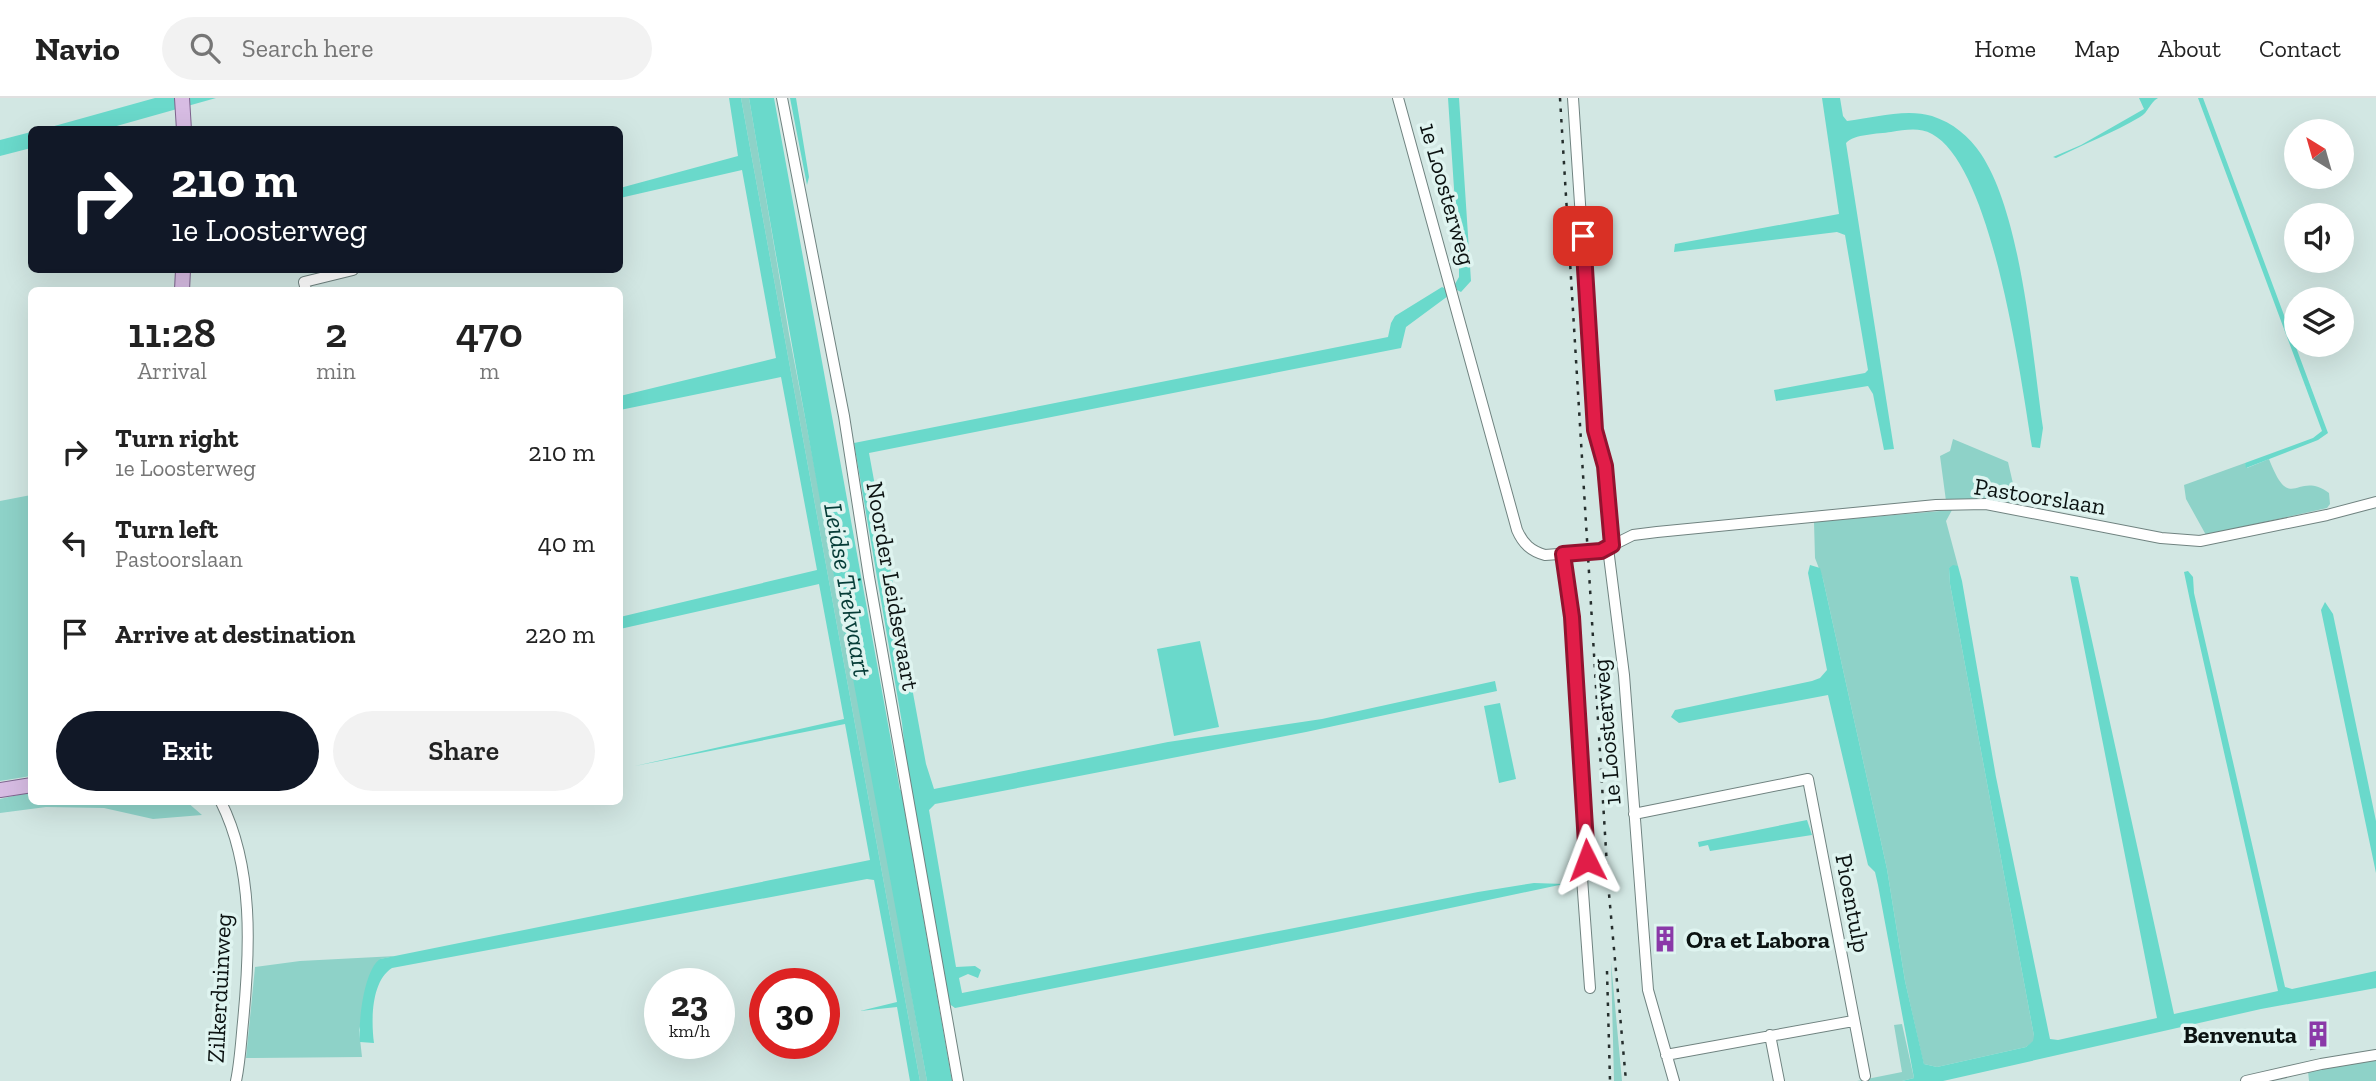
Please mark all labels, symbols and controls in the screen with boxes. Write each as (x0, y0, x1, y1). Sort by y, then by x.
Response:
search box (162, 17, 652, 80)
text: Navio (35, 29, 120, 68)
icon: search (186, 29, 224, 67)
text: Search here (242, 32, 374, 64)
text: Home (1974, 34, 2036, 63)
text: Map (2074, 34, 2120, 63)
text: About (2158, 34, 2221, 63)
text: Contact (2259, 34, 2341, 63)
street label: 1e Loosterweg (1414, 119, 1482, 269)
north arrow (2284, 119, 2354, 189)
map controls (2284, 119, 2354, 357)
text: 210 m (171, 151, 297, 210)
icon: right (56, 154, 147, 245)
button: sound (2284, 203, 2354, 273)
pin (1553, 206, 1613, 266)
text: 1e Loosterweg (171, 211, 367, 249)
icon: arrive (1564, 217, 1602, 255)
button: layers (2284, 287, 2354, 357)
text: 11:28 (128, 307, 216, 358)
text: 2 (325, 307, 347, 358)
text: 470 (456, 307, 523, 358)
text: Arrival (137, 357, 207, 385)
text: min (316, 357, 356, 385)
text: m (479, 357, 499, 385)
text: Turn right (115, 422, 238, 454)
icon: right (56, 433, 94, 471)
text: 210 m (528, 436, 595, 468)
text: 1e Loosterweg (115, 454, 256, 482)
street label: Pastoorslaan (1972, 471, 2108, 521)
street label: Noorder Leidsevaart (860, 479, 926, 693)
water label: Leidse Trekvaart (817, 501, 879, 679)
text: Turn left (115, 513, 218, 545)
icon: left (56, 524, 94, 562)
text: 40 m (538, 527, 595, 559)
text: Pastoorslaan (115, 545, 243, 573)
icon: arrive (56, 615, 94, 653)
text: Arrive at destination (115, 618, 355, 650)
text: 220 m (525, 618, 595, 650)
street label: 1e Loosterweg (1585, 658, 1627, 806)
button: Exit (56, 711, 319, 791)
button: Share (333, 711, 595, 791)
position arrow (1550, 823, 1624, 897)
street label: Pioentulp (1829, 851, 1877, 955)
street label: Zilkerduinweg (201, 913, 237, 1063)
building icon: Ora et Labora (1650, 924, 1680, 954)
place label: Ora et Labora (1686, 925, 1830, 954)
speed limit sign: 30 (749, 968, 840, 1059)
text: 23 (671, 983, 708, 1025)
building icon: Benvenuta (2303, 1019, 2333, 1049)
text: km/h (669, 1020, 710, 1042)
place label: Benvenuta (2183, 1020, 2297, 1049)

